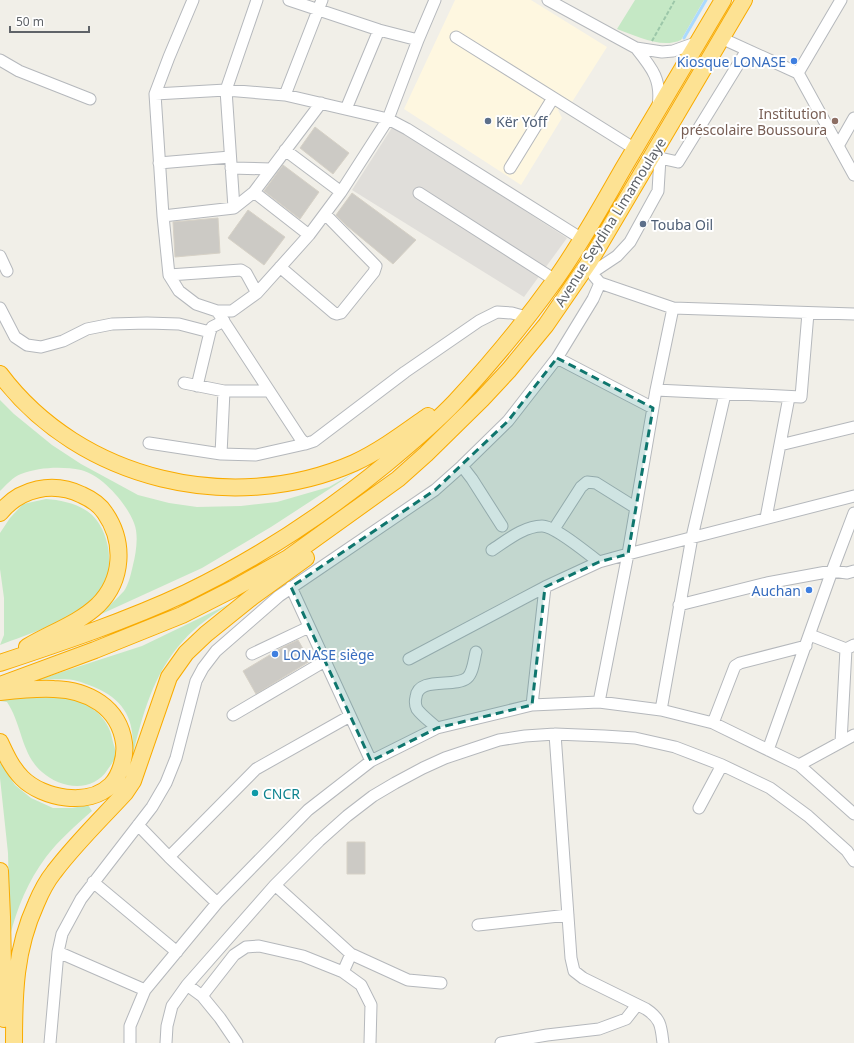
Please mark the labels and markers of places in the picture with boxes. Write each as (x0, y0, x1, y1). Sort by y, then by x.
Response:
place label: Kiosque LONASE (677, 52, 786, 71)
marker: Kiosque LONASE (789, 56, 799, 66)
place label: Institution préscolaire Boussoura (681, 104, 827, 139)
place label: Kër Yoff (496, 112, 549, 131)
marker: Kër Yoff (483, 116, 493, 126)
marker: Institution préscolaire Boussoura (830, 116, 840, 126)
place label: Touba Oil (651, 215, 713, 234)
marker: Touba Oil (638, 219, 648, 229)
place label: Auchan (752, 581, 801, 600)
marker: Auchan (804, 585, 814, 595)
place label: LONASE siège (283, 645, 375, 664)
marker: LONASE siège (270, 649, 280, 659)
place label: CNCR (263, 784, 300, 803)
marker: CNCR (250, 788, 260, 798)

